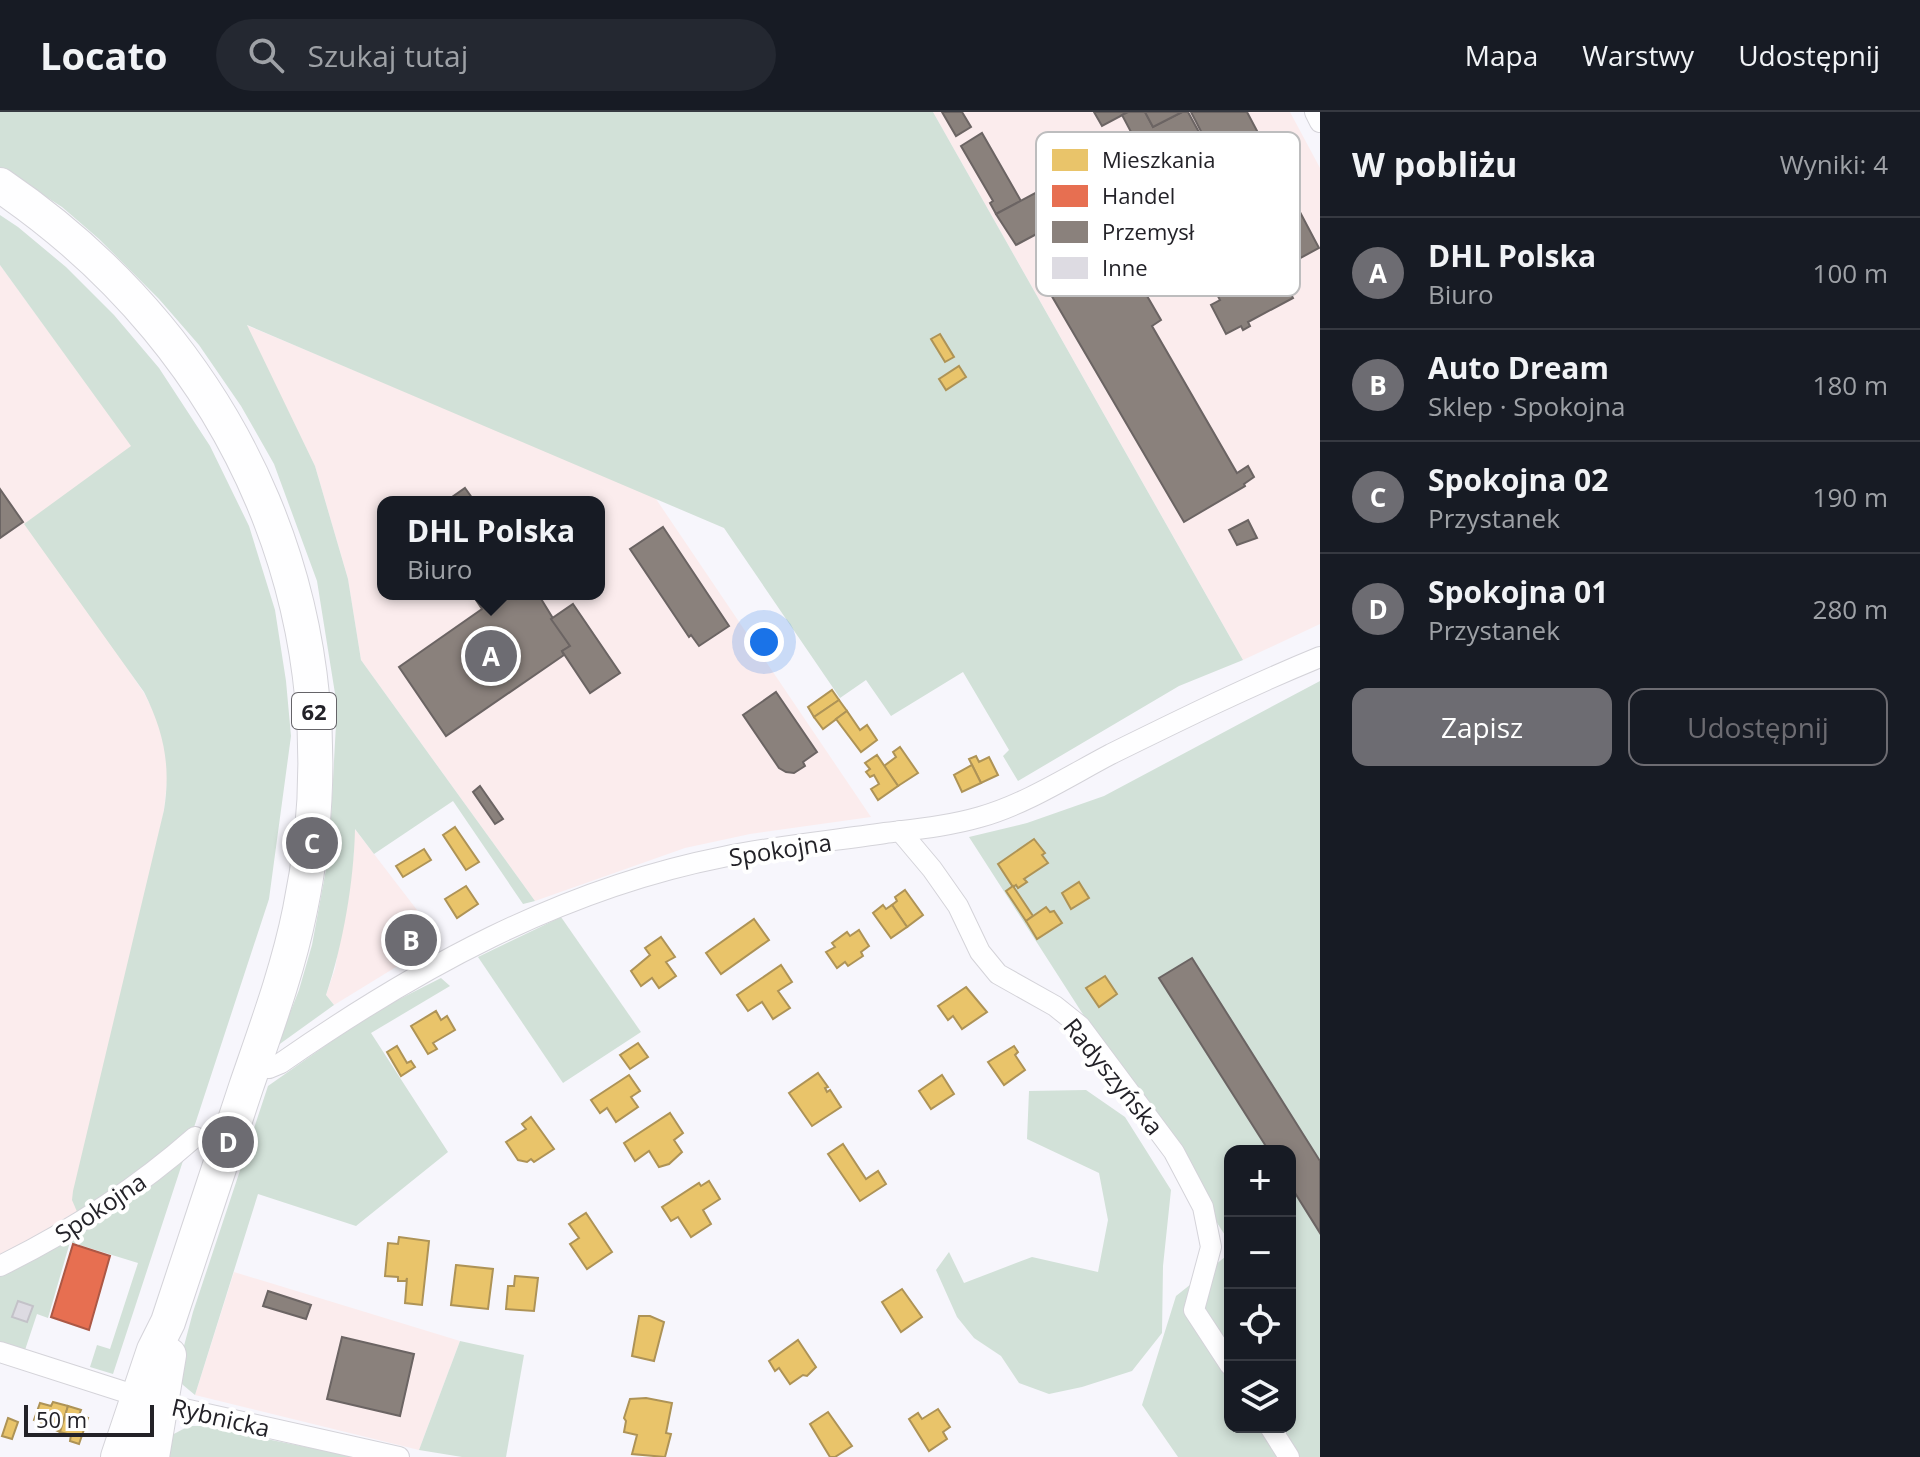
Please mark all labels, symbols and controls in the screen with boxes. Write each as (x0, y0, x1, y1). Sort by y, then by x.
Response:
search box (216, 19, 776, 91)
text: Locato (40, 29, 168, 81)
icon: search (244, 33, 288, 77)
text: Szukaj tutaj (308, 35, 468, 76)
text: Mapa (1465, 36, 1538, 74)
text: Warstwy (1582, 36, 1694, 74)
text: Udostępnij (1738, 36, 1880, 74)
legend (1036, 132, 1300, 296)
text: W pobliżu (1352, 141, 1517, 187)
text: Mieszkania (1102, 144, 1216, 174)
text: Wyniki: 4 (1780, 146, 1888, 182)
text: Handel (1102, 180, 1175, 210)
text: Przemysł (1102, 216, 1195, 246)
text: DHL Polska (1428, 235, 1596, 276)
text: Inne (1102, 252, 1147, 282)
text: A (1369, 255, 1387, 291)
text: 100 m (1813, 255, 1888, 291)
text: Biuro (1428, 276, 1494, 312)
text: Auto Dream (1428, 347, 1609, 388)
text: B (1369, 367, 1387, 403)
text: 180 m (1813, 367, 1888, 403)
text: Sklep · Spokojna (1428, 388, 1625, 424)
text: Spokojna 02 (1428, 459, 1608, 500)
text: C (1370, 479, 1386, 515)
text: 190 m (1813, 479, 1888, 515)
popup (377, 496, 605, 600)
text: Przystanek (1428, 500, 1560, 536)
text: DHL Polska (407, 510, 575, 551)
text: Biuro (407, 551, 473, 587)
text: Spokojna 01 (1428, 571, 1608, 612)
text: D (1368, 591, 1388, 627)
text: 280 m (1813, 591, 1888, 627)
text: Przystanek (1428, 612, 1560, 648)
your location (744, 622, 784, 662)
pin: A (465, 626, 517, 686)
button: Zapisz (1352, 688, 1612, 766)
button: Udostępnij (1628, 688, 1888, 766)
road number: 62 (292, 693, 336, 729)
pin: C (286, 813, 338, 873)
street label: Spokojna (726, 825, 834, 873)
pin: B (385, 910, 437, 970)
street label: Radyszyńska (1057, 1011, 1171, 1141)
pin: D (202, 1112, 254, 1172)
map controls (1224, 1145, 1296, 1433)
button: + (1224, 1145, 1296, 1217)
street label: Spokojna (48, 1164, 152, 1250)
button: − (1224, 1217, 1296, 1289)
button: locate (1224, 1289, 1296, 1361)
button: layers (1224, 1361, 1296, 1433)
street label: Rybnicka (169, 1390, 273, 1444)
scale bar (24, 1401, 154, 1437)
text: 50 m (36, 1404, 87, 1434)

